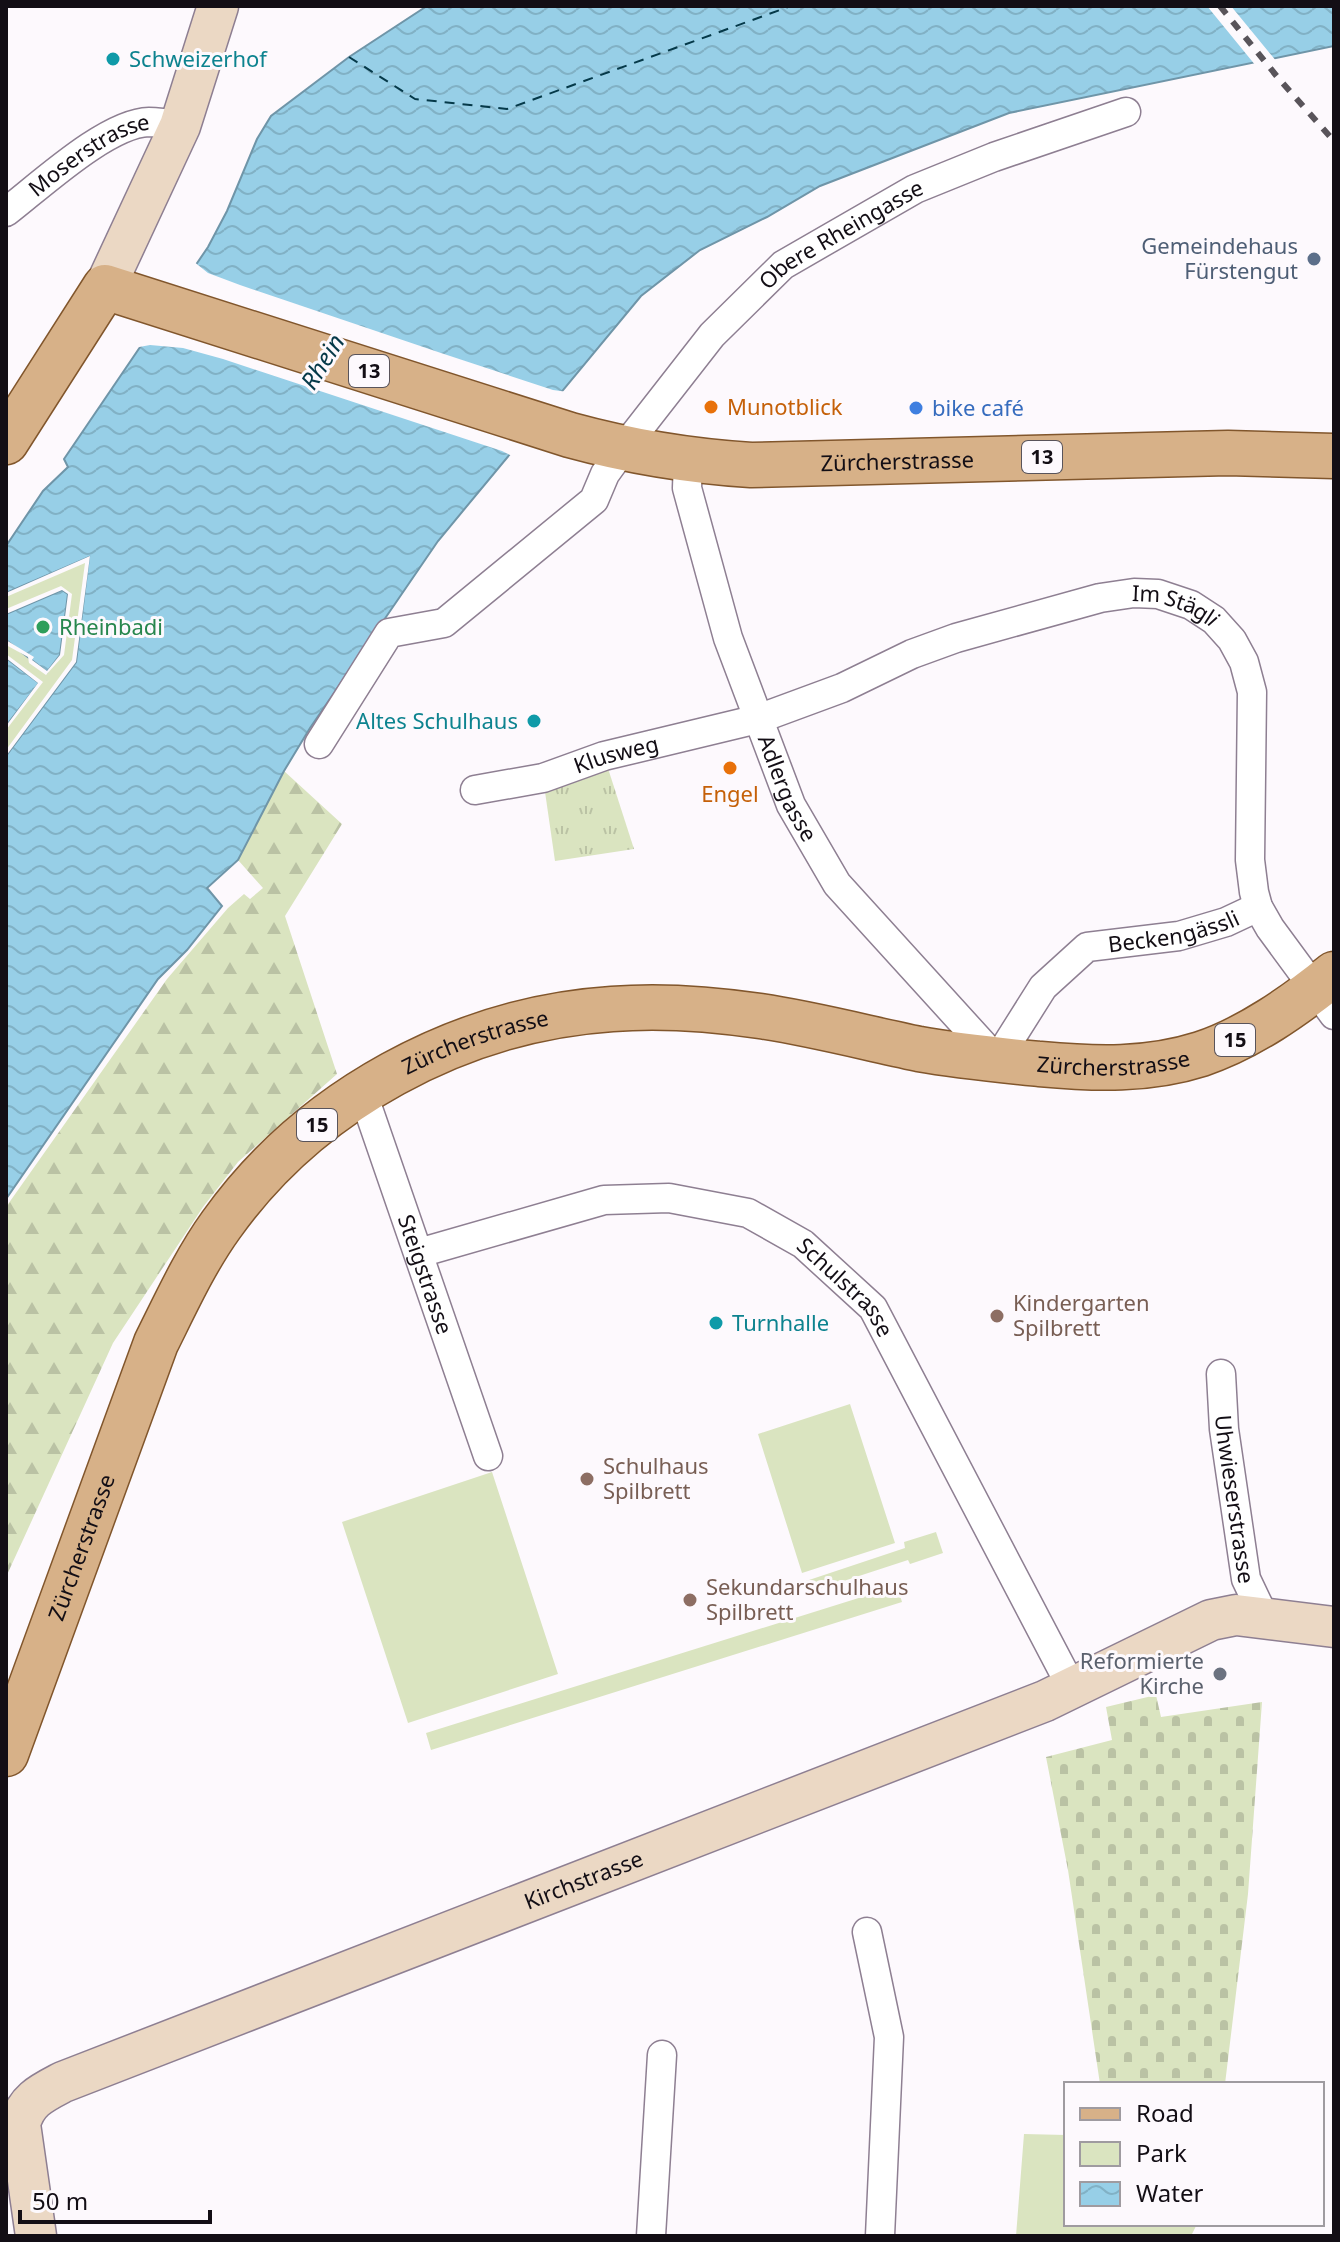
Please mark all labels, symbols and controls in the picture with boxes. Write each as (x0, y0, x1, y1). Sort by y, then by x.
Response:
place label: Schweizerhof (129, 43, 268, 73)
marker: Schweizerhof (104, 50, 122, 68)
street label: Moserstrasse (21, 106, 151, 202)
street label: Obere Rheingasse (751, 171, 927, 295)
place label: Gemeindehaus Fürstengut (1141, 230, 1298, 285)
marker: Gemeindehaus Fürstengut (1305, 250, 1323, 268)
water label: Rhein (292, 327, 352, 395)
road number: 13 (349, 355, 389, 387)
place label: Munotblick (727, 391, 843, 421)
place label: bike café (932, 392, 1024, 422)
marker: Munotblick (702, 398, 720, 416)
marker: bike café (907, 399, 925, 417)
road number: 13 (1022, 441, 1062, 473)
street label: Zürcherstrasse (820, 443, 974, 477)
street label: Im Stägli (1132, 577, 1228, 632)
place label: Rheinbadi (59, 611, 163, 641)
marker: Rheinbadi (34, 618, 52, 636)
place label: Altes Schulhaus (356, 705, 518, 735)
marker: Altes Schulhaus (525, 712, 543, 730)
street label: Klusweg (569, 727, 661, 780)
street label: Adlergasse (752, 730, 825, 847)
marker: Engel (721, 759, 739, 777)
place label: Engel (701, 778, 759, 808)
street label: Beckengässli (1106, 902, 1244, 958)
street label: Zürcherstrasse (396, 1002, 551, 1081)
road number: 15 (1215, 1024, 1255, 1056)
street label: Zürcherstrasse (1036, 1042, 1193, 1082)
road number: 15 (297, 1109, 337, 1141)
street label: Steigstrasse (392, 1210, 461, 1338)
street label: Schulstrasse (791, 1230, 901, 1341)
place label: Kindergarten Spilbrett (1013, 1287, 1150, 1342)
place label: Turnhalle (732, 1307, 829, 1337)
marker: Kindergarten Spilbrett (988, 1307, 1006, 1325)
marker: Turnhalle (707, 1314, 725, 1332)
street label: Uhwieserstrasse (1209, 1414, 1262, 1585)
place label: Schulhaus Spilbrett (603, 1450, 709, 1505)
street label: Zürcherstrasse (40, 1470, 121, 1624)
marker: Schulhaus Spilbrett (578, 1470, 596, 1488)
place label: Sekundarschulhaus Spilbrett (706, 1571, 908, 1626)
marker: Sekundarschulhaus Spilbrett (681, 1591, 699, 1609)
place label: Reformierte Kirche (1080, 1645, 1204, 1700)
marker: Reformierte Kirche (1211, 1665, 1229, 1683)
street label: Kirchstrasse (519, 1842, 647, 1916)
legend (1064, 2082, 1324, 2226)
text: Road (1136, 2096, 1194, 2129)
text: Park (1136, 2136, 1187, 2169)
scale bar (20, 2174, 210, 2224)
text: Water (1136, 2176, 1204, 2209)
text: 50 m (32, 2184, 88, 2217)

